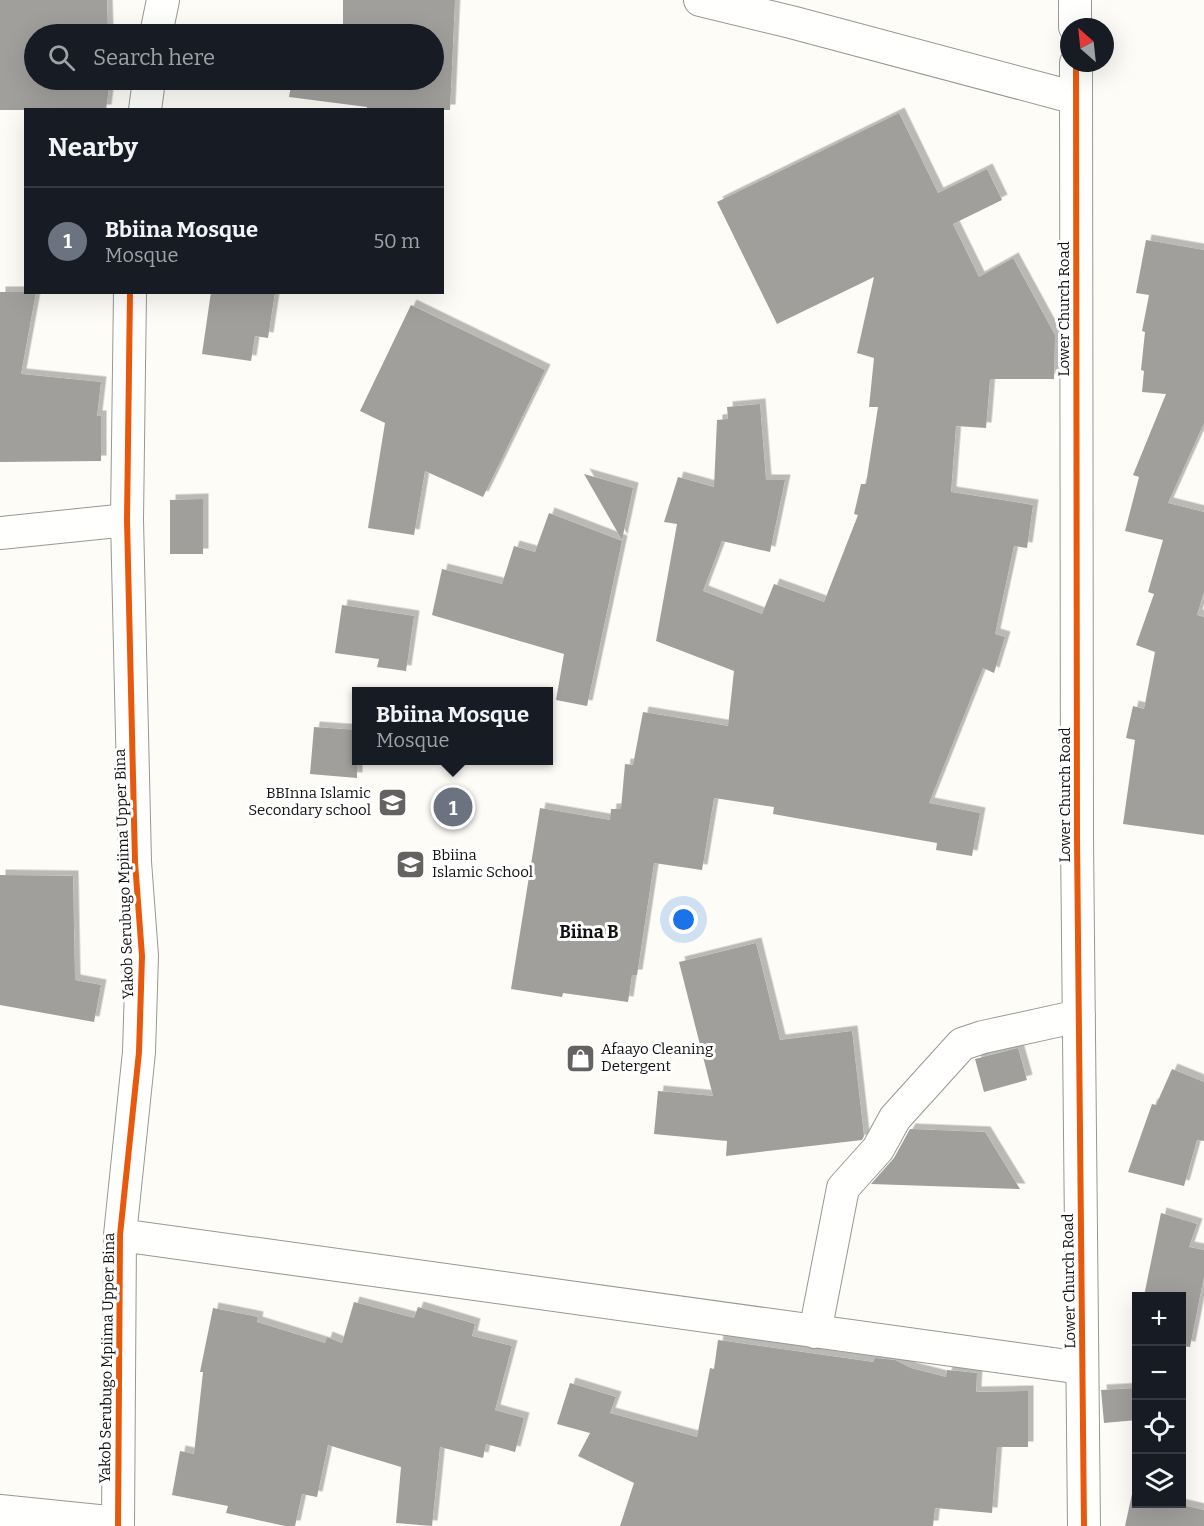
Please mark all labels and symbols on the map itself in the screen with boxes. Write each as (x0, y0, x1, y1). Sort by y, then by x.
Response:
north arrow (1060, 18, 1114, 72)
street label: Lower Church Road (1055, 241, 1073, 377)
street label: Lower Church Road (1056, 727, 1074, 863)
street label: Yakob Serubugo Mpiima Upper Bina (111, 748, 137, 1000)
place label: BBInna Islamic Secondary school (248, 784, 371, 819)
pin: 1 (434, 784, 472, 830)
school or university icon: BBInna Islamic Secondary school (376, 786, 408, 818)
place label: Bbiina Islamic School (432, 846, 533, 881)
school or university icon: Bbiina Islamic School (395, 848, 427, 880)
your location (669, 905, 698, 934)
district label: Biina B (559, 921, 619, 943)
place label: Afaayo Cleaning Detergent (601, 1040, 713, 1075)
shop icon: Afaayo Cleaning Detergent (564, 1042, 596, 1074)
street label: Lower Church Road (1059, 1213, 1079, 1349)
street label: Yakob Serubugo Mpiima Upper Bina (96, 1233, 118, 1483)

